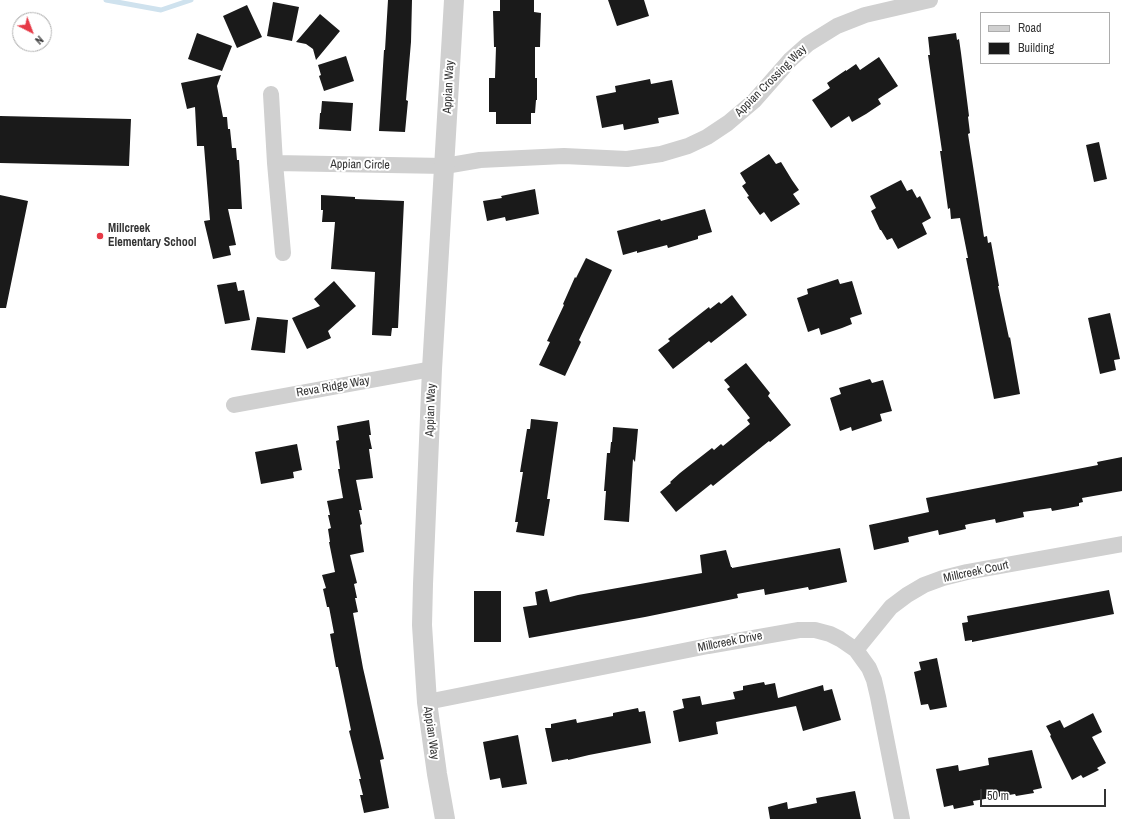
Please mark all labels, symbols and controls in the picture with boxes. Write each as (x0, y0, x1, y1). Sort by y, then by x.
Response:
north arrow (12, 12, 52, 52)
legend (980, 12, 1110, 64)
text: Road (1018, 20, 1042, 36)
text: N (32, 33, 46, 48)
text: Building (1018, 40, 1054, 56)
street label: Appian Crossing Way (732, 42, 810, 120)
street label: Appian Way (440, 60, 458, 114)
street label: Appian Circle (330, 157, 390, 173)
place label: Millcreek Elementary School (108, 222, 197, 250)
marker: Millcreek Elementary School (95, 231, 105, 241)
street label: Reva Ridge Way (295, 373, 371, 401)
street label: Appian Way (423, 383, 439, 437)
street label: Millcreek Court (942, 558, 1010, 586)
street label: Millcreek Drive (696, 629, 764, 655)
street label: Appian Way (420, 706, 442, 760)
scale bar (982, 781, 1108, 807)
text: 50 m (987, 788, 1009, 804)

